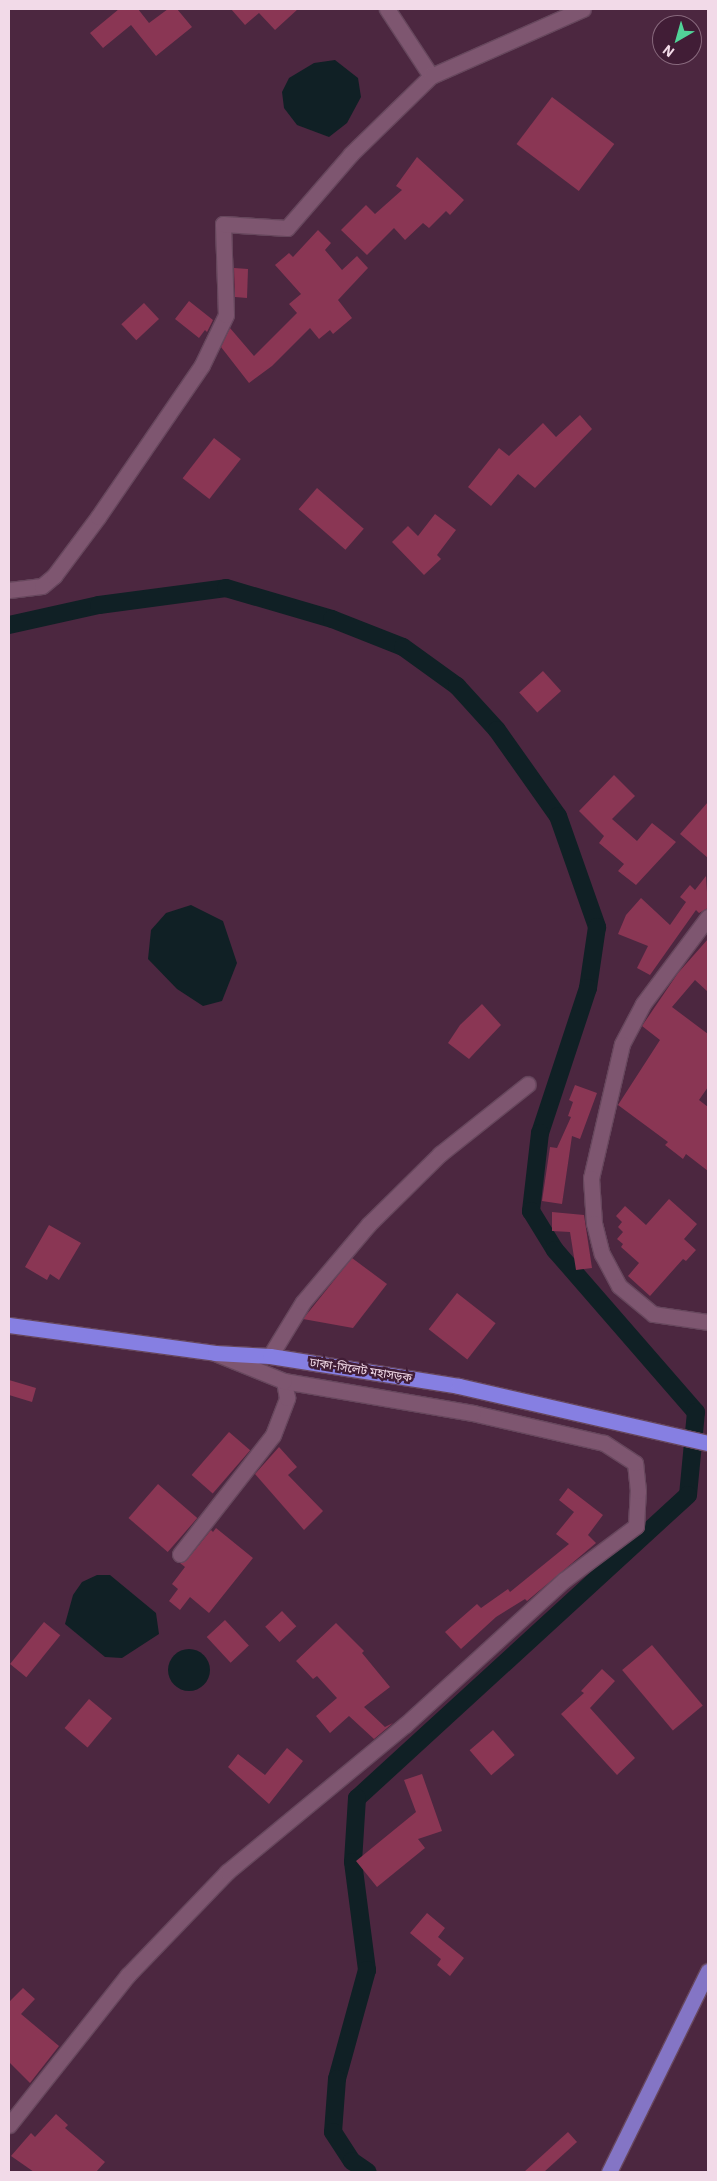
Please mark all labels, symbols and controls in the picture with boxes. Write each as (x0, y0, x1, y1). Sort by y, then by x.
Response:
north arrow (652, 15, 702, 65)
text: N (659, 41, 678, 61)
street label: ঢাকা-সিলেট মহাসড়ক (309, 1355, 413, 1385)

